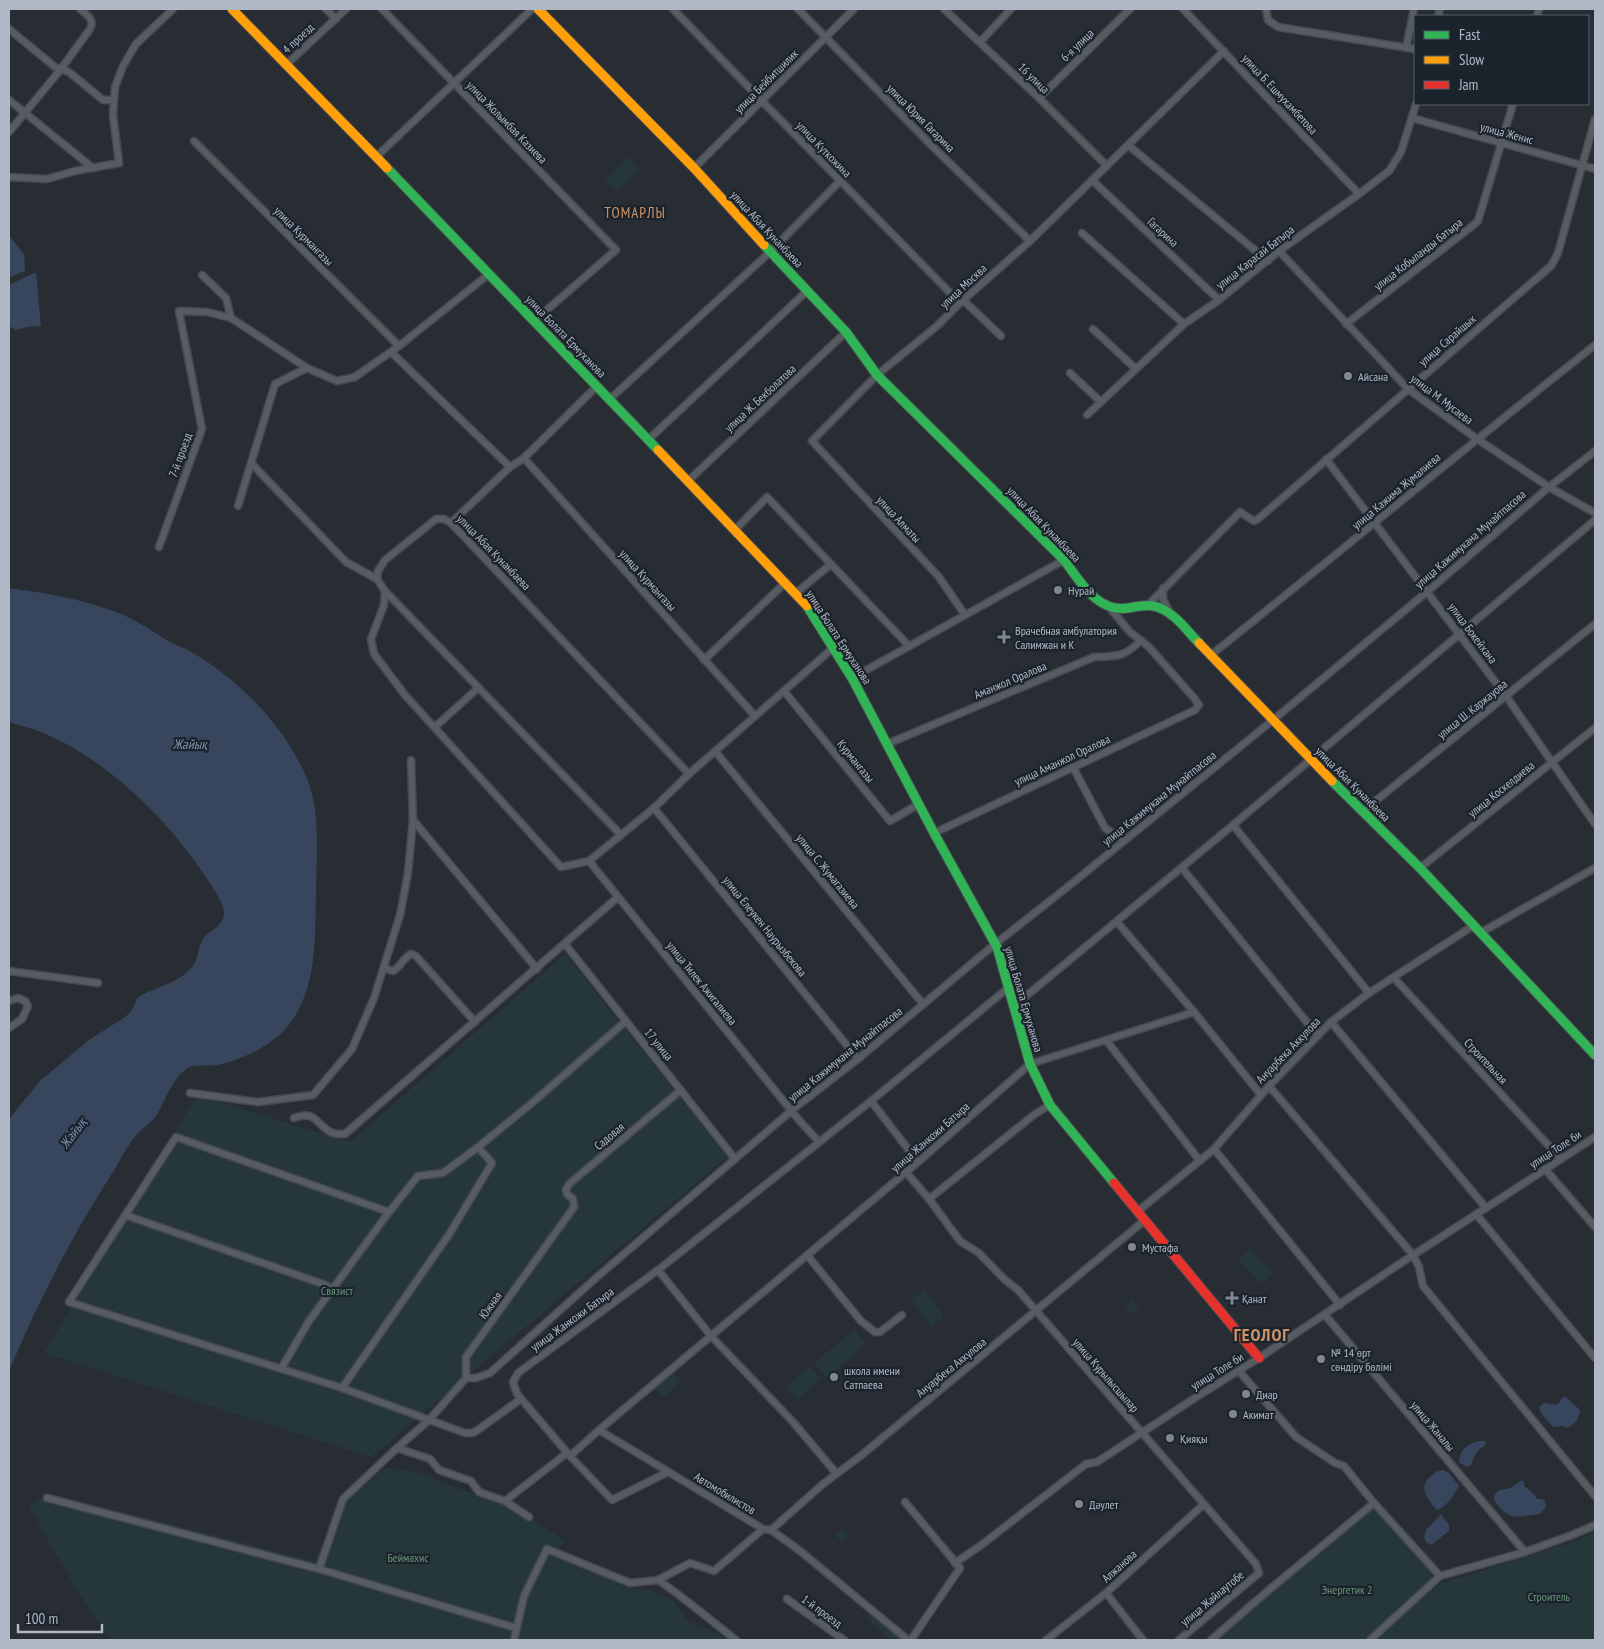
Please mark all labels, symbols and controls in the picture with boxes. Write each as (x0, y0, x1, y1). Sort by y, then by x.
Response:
legend (1414, 15, 1589, 105)
street label: 4 проезд (279, 19, 318, 56)
street label: 6-я улица (1057, 25, 1097, 65)
text: Fast (1459, 25, 1480, 44)
street label: улица Бейбитшилик (731, 46, 801, 116)
text: Slow (1459, 50, 1484, 69)
street label: улица Б. Ешмухамбетова (1239, 51, 1321, 137)
street label: 16 улица (1015, 59, 1053, 97)
text: Jam (1458, 75, 1478, 94)
street label: улица Жолымбая Казиева (464, 77, 551, 167)
street label: улица Юрия Гагарина (884, 81, 958, 155)
street label: улица Куткожина (793, 118, 855, 181)
street label: улица Женис (1479, 119, 1536, 147)
street label: улица Абая Кунанбаева (727, 187, 807, 271)
street label: улица Курмангазы (271, 203, 337, 269)
district label: ТОМАРЛЫ (604, 203, 666, 222)
street label: Гагарина (1144, 214, 1182, 250)
street label: улица Кобыланды батыра (1371, 214, 1466, 293)
street label: улица Карасай Батыра (1213, 222, 1297, 292)
street label: улица Москва (936, 260, 990, 311)
street label: улица Болата Ермуханова (523, 291, 610, 381)
street label: улица Сарайшык (1415, 311, 1479, 369)
street label: улица Ж. Бекболатова (721, 361, 799, 435)
place label: Айсана (1358, 369, 1388, 384)
marker: Айсана (1342, 370, 1354, 382)
street label: улица М. Мусаева (1408, 371, 1476, 428)
street label: 7-й проезд (165, 430, 195, 479)
street label: улица Кажима Жумалиева (1349, 449, 1444, 533)
street label: улица Абая Кунанбаева (1004, 483, 1084, 565)
street label: улица Кажимукана Мунайтпасова (1411, 486, 1529, 591)
street label: улица Алматы (874, 492, 924, 546)
street label: улица Абая Кунанбаева (454, 511, 534, 593)
street label: улица Курмангазы (616, 546, 680, 614)
place label: Нурай (1068, 583, 1094, 598)
marker: Нурай (1052, 584, 1064, 596)
street label: улица Болата Ермуханова (803, 587, 875, 687)
street label: улица Бокейхана (1445, 600, 1501, 667)
place label: Врачебная амбулатория Салимжан и К (1015, 623, 1117, 652)
marker: Врачебная амбулатория Салимжан и К (997, 630, 1011, 644)
street label: Аманжол Оралова (972, 658, 1049, 702)
street label: улица Ш. Каржауова (1434, 676, 1510, 742)
street label: улица Аманжол Оралова (1012, 731, 1113, 789)
water label: Жайық (172, 735, 208, 753)
street label: Курмангазы (834, 737, 878, 785)
street label: улица Абая Кунанбаева (1312, 743, 1394, 825)
street label: улица Кажимукана Мунайтпасова (1099, 747, 1219, 849)
street label: улица Коскелдиева (1465, 757, 1537, 820)
street label: улица С. Жумагазиева (793, 830, 863, 912)
street label: улица Елеукен Наурызбекова (720, 873, 810, 979)
street label: улица Тилек Ажигалиева (664, 938, 741, 1028)
street label: улица Болата Ермуханова (1002, 944, 1046, 1054)
street label: улица Кажимукана Мунайтпасова (785, 1003, 905, 1105)
street label: Ануарбека Аккулова (1253, 1014, 1323, 1086)
street label: 17 улица (641, 1025, 677, 1063)
street label: Строительная (1461, 1035, 1511, 1087)
street label: улица Жанкожи Батыра (888, 1099, 973, 1175)
water label: Жайық (55, 1113, 91, 1153)
street label: Садовая (591, 1119, 628, 1153)
street label: улица Толе би (1526, 1127, 1584, 1171)
place label: Мустафа (1142, 1240, 1178, 1255)
marker: Мустафа (1126, 1241, 1138, 1253)
park label: Связист (321, 1283, 353, 1298)
street label: улица Жанкожи Батыра (527, 1284, 617, 1354)
street label: Южная (475, 1288, 505, 1321)
place label: Қанат (1242, 1291, 1267, 1306)
marker: Қанат (1226, 1292, 1238, 1304)
district label: ГЕОЛОГ (1234, 1323, 1290, 1346)
street label: Ануарбека Аккулова (913, 1334, 989, 1400)
street label: улица Курылысшылар (1070, 1335, 1142, 1415)
place label: № 14 өрт сөндіру бөлімі (1331, 1345, 1392, 1374)
street label: улица Толе би (1188, 1349, 1246, 1393)
marker: № 14 өрт сөндіру бөлімі (1315, 1353, 1327, 1365)
place label: школа имени Сатпаева (844, 1363, 900, 1392)
marker: школа имени Сатпаева (828, 1371, 840, 1383)
place label: Диар (1256, 1387, 1278, 1402)
marker: Диар (1240, 1388, 1252, 1400)
street label: улица Жаналы (1408, 1398, 1458, 1454)
place label: Акимат (1243, 1407, 1274, 1422)
marker: Акимат (1227, 1408, 1239, 1420)
place label: Қияқы (1180, 1431, 1207, 1446)
marker: Қияқы (1164, 1432, 1176, 1444)
street label: Автомобилистов (691, 1469, 759, 1517)
place label: Дәулет (1089, 1497, 1118, 1512)
marker: Дәулет (1073, 1498, 1085, 1510)
street label: Алжанова (1098, 1546, 1140, 1586)
park label: Беймахис (387, 1550, 429, 1565)
street label: улица Жайлаутобе (1177, 1567, 1247, 1629)
park label: Энергетик 2 (1321, 1582, 1373, 1597)
park label: Строитель (1528, 1589, 1571, 1604)
street label: 1-й проезд (799, 1591, 846, 1631)
scale bar (18, 1602, 101, 1634)
text: 100 m (25, 1609, 58, 1628)

